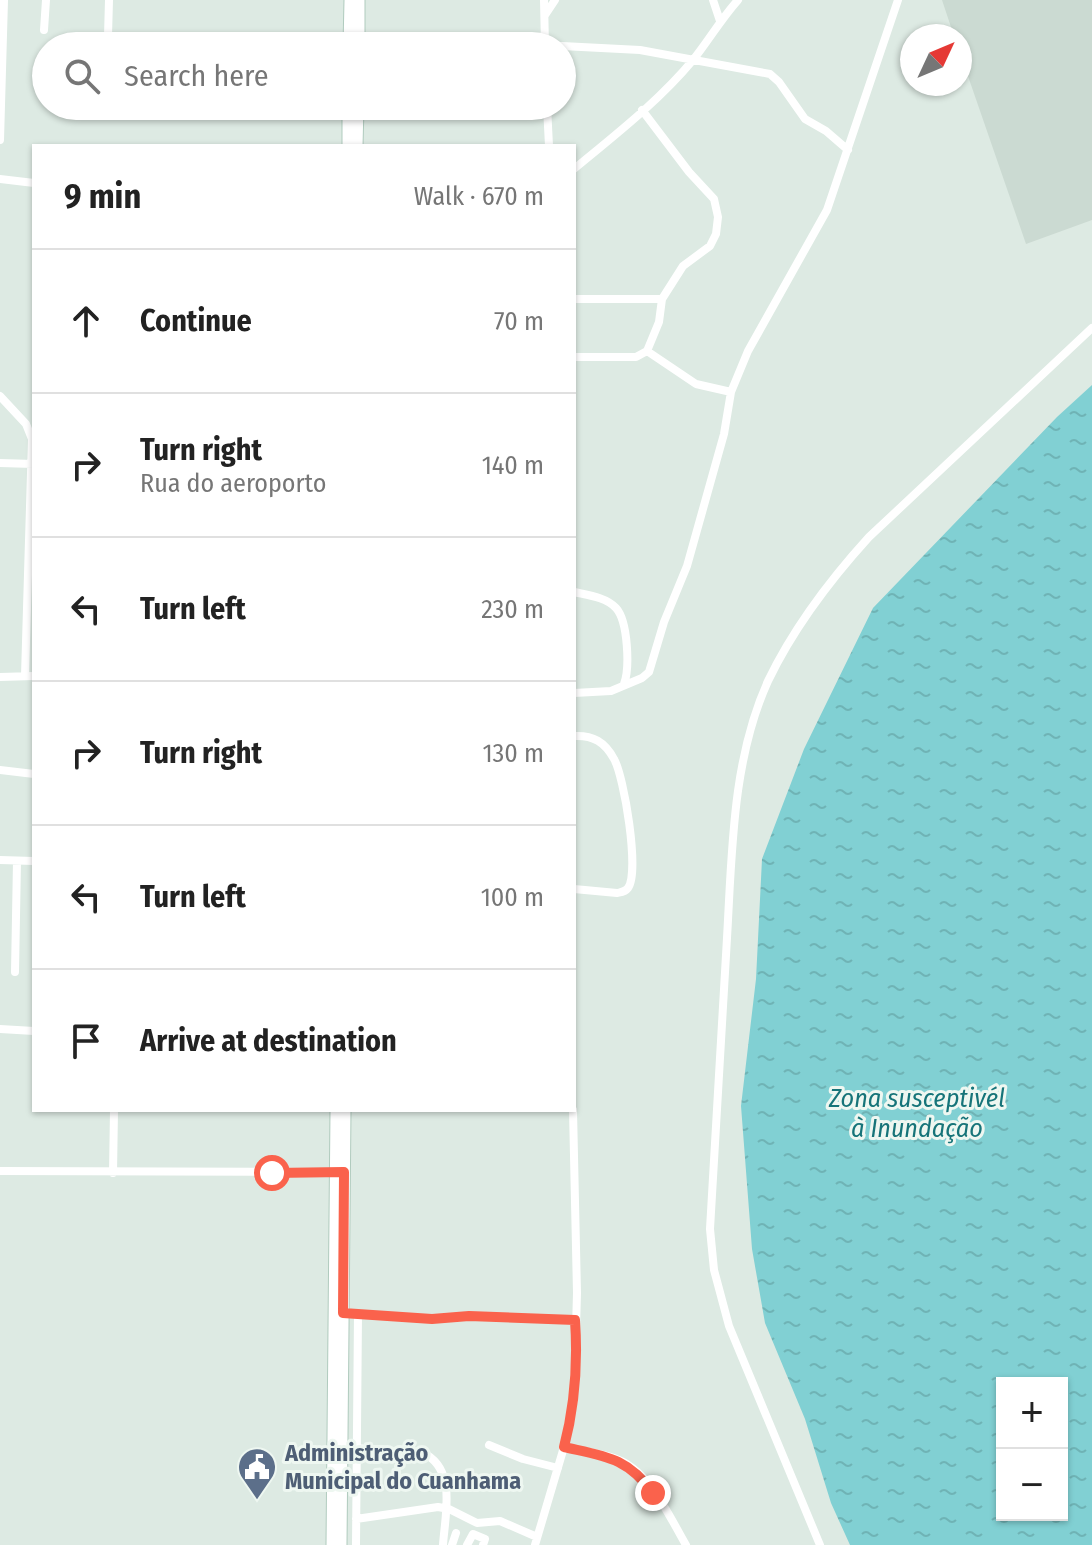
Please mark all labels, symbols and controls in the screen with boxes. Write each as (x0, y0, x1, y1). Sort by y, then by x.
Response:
north arrow (900, 24, 972, 96)
search box (32, 32, 576, 120)
icon: search (60, 54, 104, 98)
text: Search here (124, 58, 269, 94)
text: 9 min (64, 176, 141, 217)
text: Walk · 670 m (414, 181, 544, 212)
icon: ahead (64, 299, 108, 343)
text: Continue (140, 303, 252, 339)
text: 70 m (494, 306, 544, 337)
text: Turn right (140, 432, 262, 468)
icon: right (64, 443, 108, 487)
text: 140 m (482, 450, 544, 481)
text: Rua do aeroporto (140, 468, 326, 499)
icon: left (64, 587, 108, 631)
text: Turn left (140, 591, 246, 627)
text: 230 m (481, 594, 544, 625)
icon: right (64, 731, 108, 775)
text: Turn right (140, 735, 262, 771)
text: 130 m (482, 738, 544, 769)
icon: left (64, 875, 108, 919)
text: Turn left (140, 879, 246, 915)
text: 100 m (481, 882, 544, 913)
icon: arrive (64, 1019, 108, 1063)
text: Arrive at destination (140, 1023, 397, 1059)
water label: Zona susceptivél à Inundação (828, 1083, 1005, 1144)
route start (254, 1155, 290, 1191)
map controls (996, 1377, 1068, 1521)
button: + (996, 1377, 1068, 1449)
place label: Administração Municipal do Cuanhama (284, 1439, 521, 1495)
public building icon: Administração Municipal do Cuanhama (236, 1446, 278, 1501)
button: − (996, 1449, 1068, 1521)
route end (635, 1475, 671, 1511)

